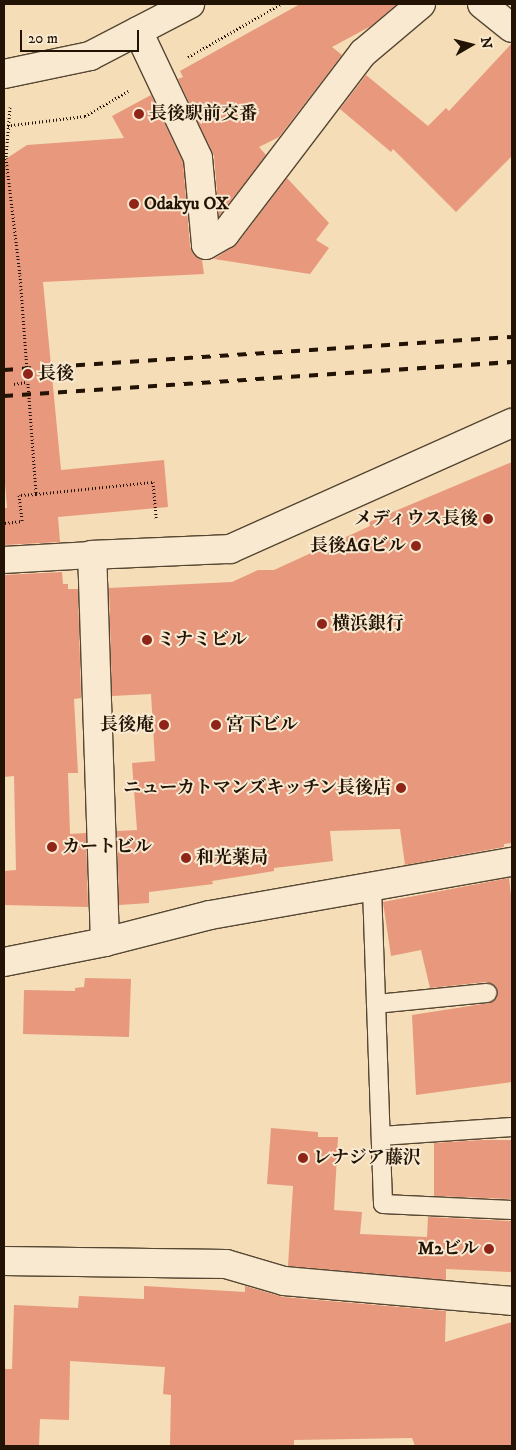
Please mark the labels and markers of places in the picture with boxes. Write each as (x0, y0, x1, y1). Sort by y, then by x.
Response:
place label: 長後駅前交番 (149, 103, 257, 125)
marker: 長後駅前交番 (133, 108, 145, 120)
place label: Odakyu OX (144, 193, 229, 215)
marker: Odakyu OX (128, 198, 140, 210)
place label: 長後 (38, 363, 74, 385)
marker: 長後 (22, 368, 34, 380)
place label: メディウス長後 (352, 508, 478, 530)
marker: メディウス長後 (482, 513, 494, 525)
place label: 長後AGビル (310, 535, 406, 557)
marker: 長後AGビル (410, 540, 422, 552)
place label: 横浜銀行 (332, 613, 404, 635)
marker: 横浜銀行 (316, 618, 328, 630)
place label: ミナミビル (157, 629, 247, 651)
marker: ミナミビル (141, 634, 153, 646)
place label: 長後庵 (100, 714, 154, 736)
place label: 宮下ビル (226, 714, 298, 736)
marker: 長後庵 (158, 719, 170, 731)
marker: 宮下ビル (210, 719, 222, 731)
place label: ニューカトマンズキッチン長後店 (121, 777, 391, 799)
marker: ニューカトマンズキッチン長後店 (395, 782, 407, 794)
place label: カートビル (62, 836, 152, 858)
marker: カートビル (46, 841, 58, 853)
place label: 和光薬局 (196, 847, 268, 869)
marker: 和光薬局 (180, 852, 192, 864)
place label: レナジア藤沢 (313, 1147, 421, 1169)
marker: レナジア藤沢 (297, 1152, 309, 1164)
place label: M2ビル (418, 1238, 479, 1260)
marker: M2ビル (483, 1243, 495, 1255)

